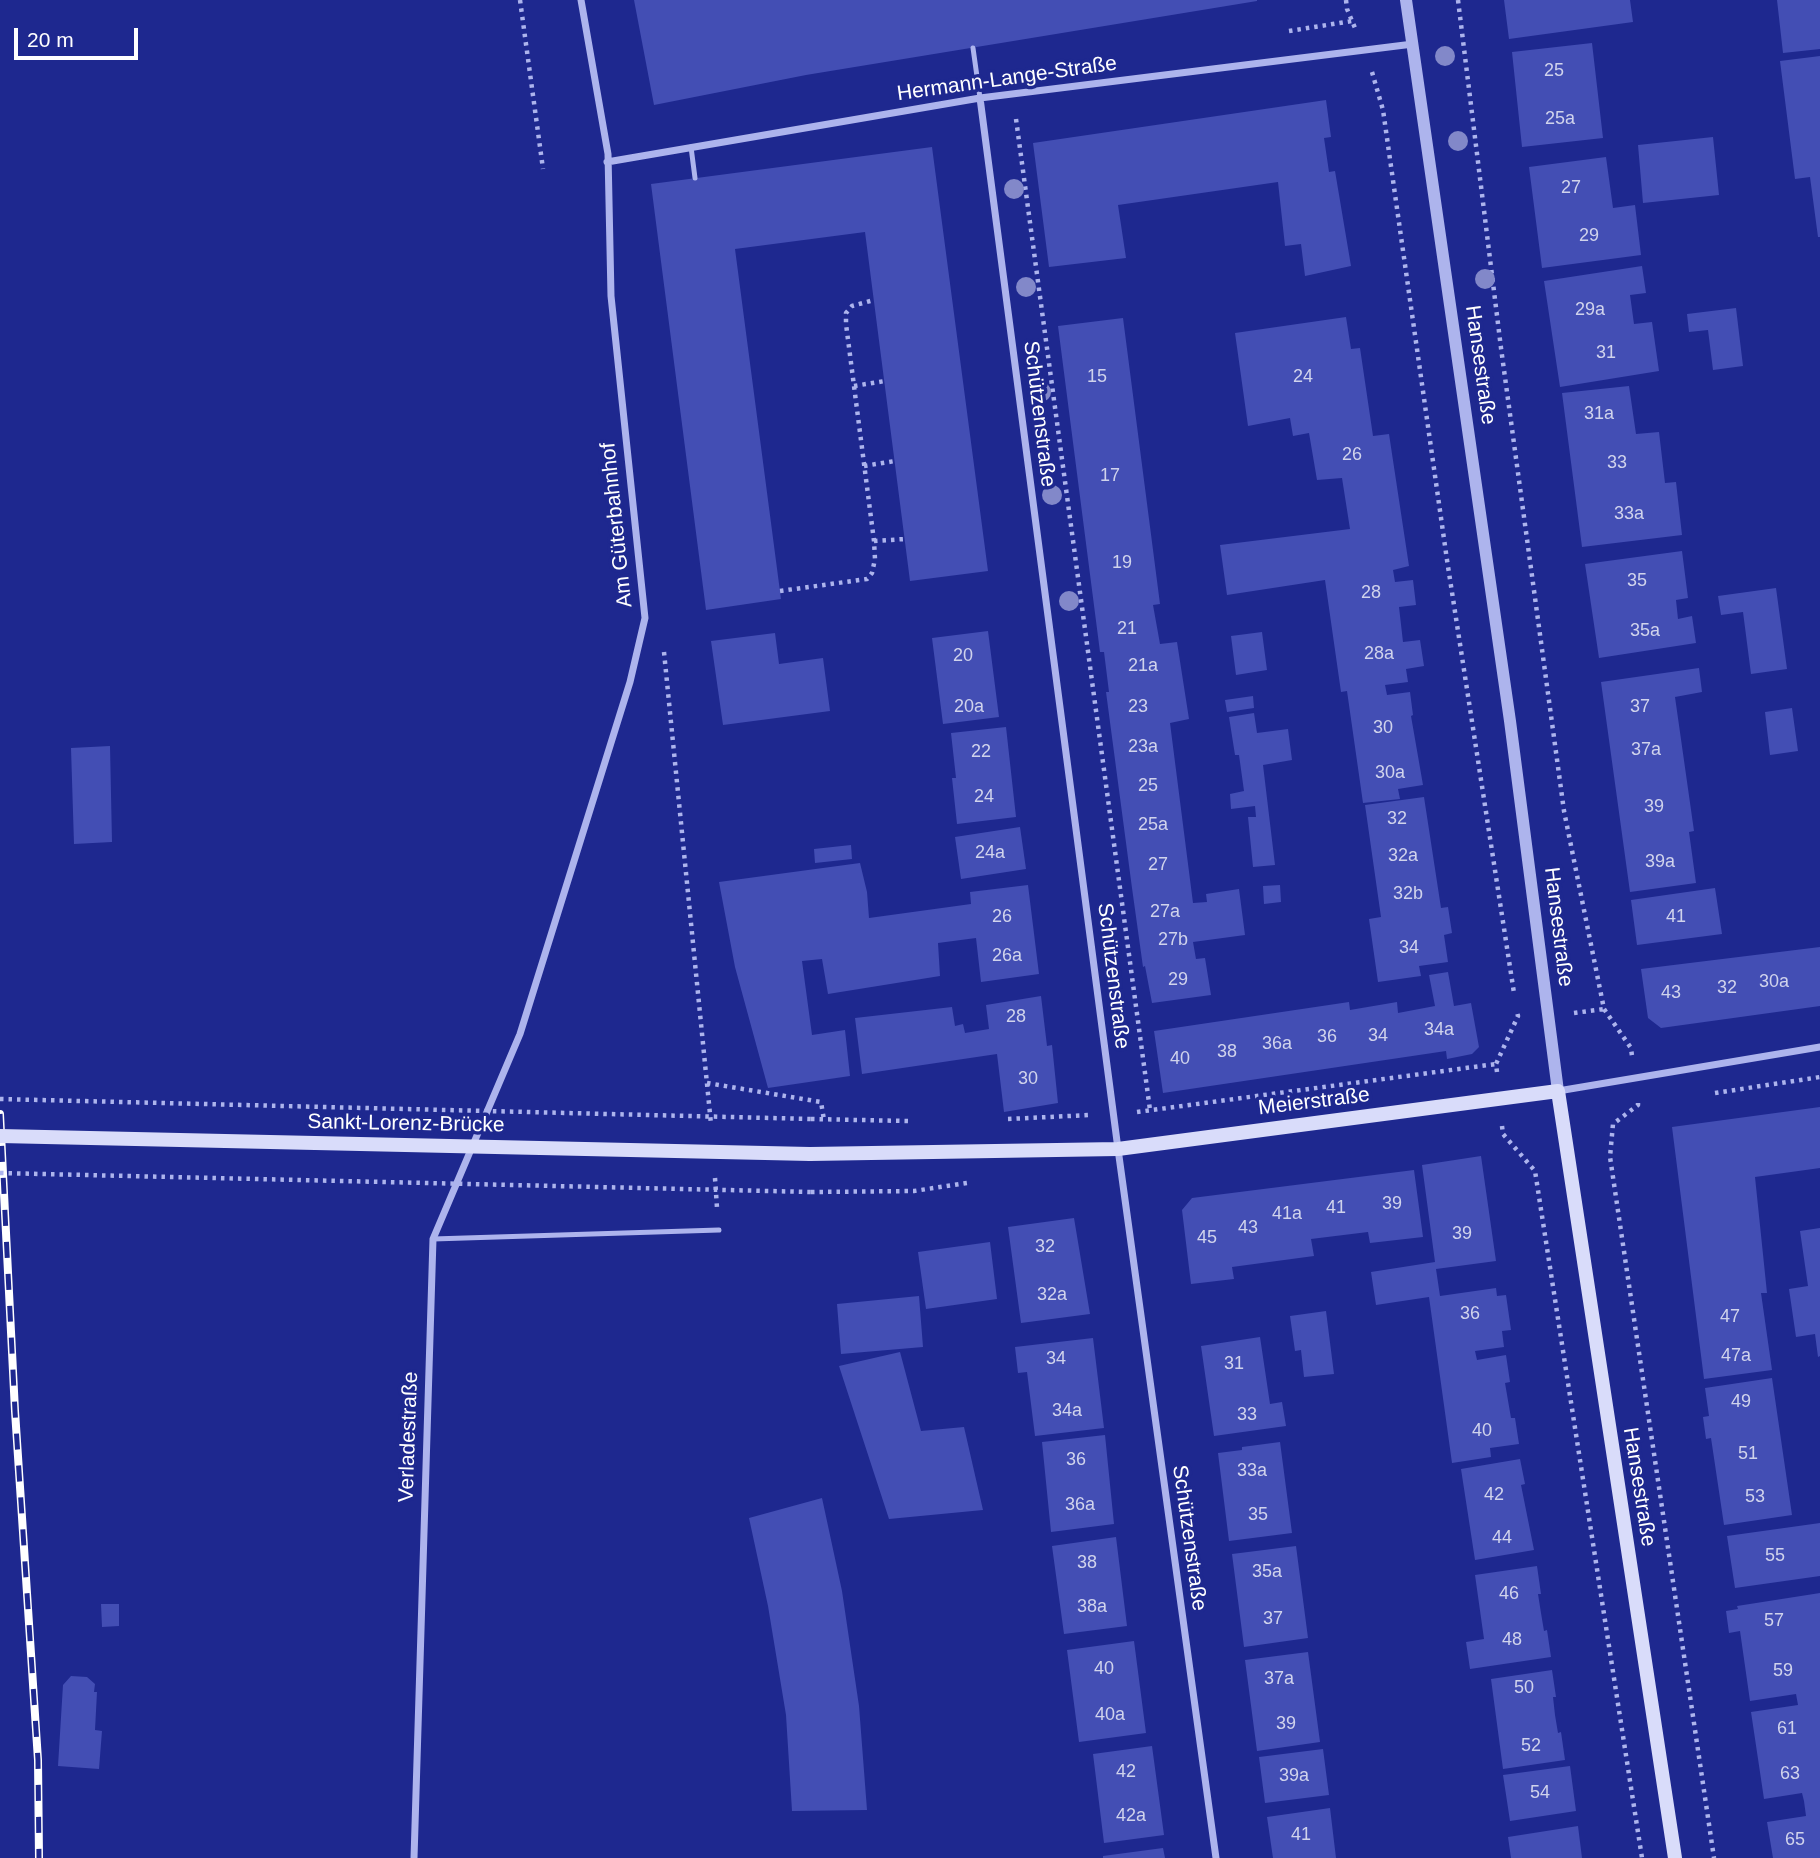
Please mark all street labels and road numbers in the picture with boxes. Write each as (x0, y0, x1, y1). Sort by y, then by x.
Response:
street label: Hermann-Lange-Straße (895, 51, 1119, 107)
street label: Hansestraße (1459, 304, 1501, 426)
street label: Schützenstraße (1018, 339, 1060, 489)
street label: Am Güterbahnhof (596, 441, 638, 609)
street label: Hansestraße (1538, 866, 1578, 988)
street label: Schützenstraße (1092, 901, 1134, 1051)
street label: Meierstraße (1257, 1083, 1371, 1121)
street label: Sankt-Lorenz-Brücke (307, 1110, 505, 1138)
street label: Verladestraße (394, 1371, 424, 1503)
street label: Hansestraße (1617, 1426, 1661, 1548)
street label: Schützenstraße (1166, 1463, 1212, 1613)

